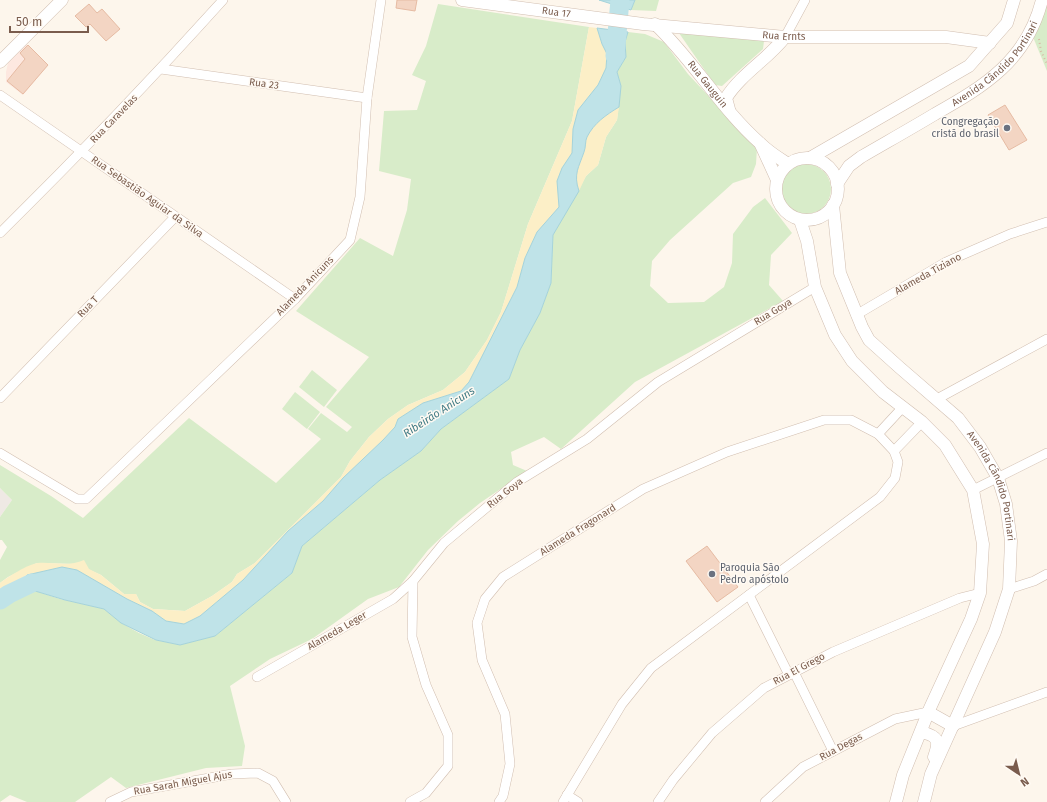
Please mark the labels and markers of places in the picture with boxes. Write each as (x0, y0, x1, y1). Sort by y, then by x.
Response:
place label: Congregação cristã do brasil (932, 116, 999, 140)
marker: Congregação cristã do brasil (1002, 123, 1012, 133)
place label: Paroquia São Pedro apóstolo (720, 562, 789, 586)
marker: Paroquia São Pedro apóstolo (707, 569, 717, 579)

